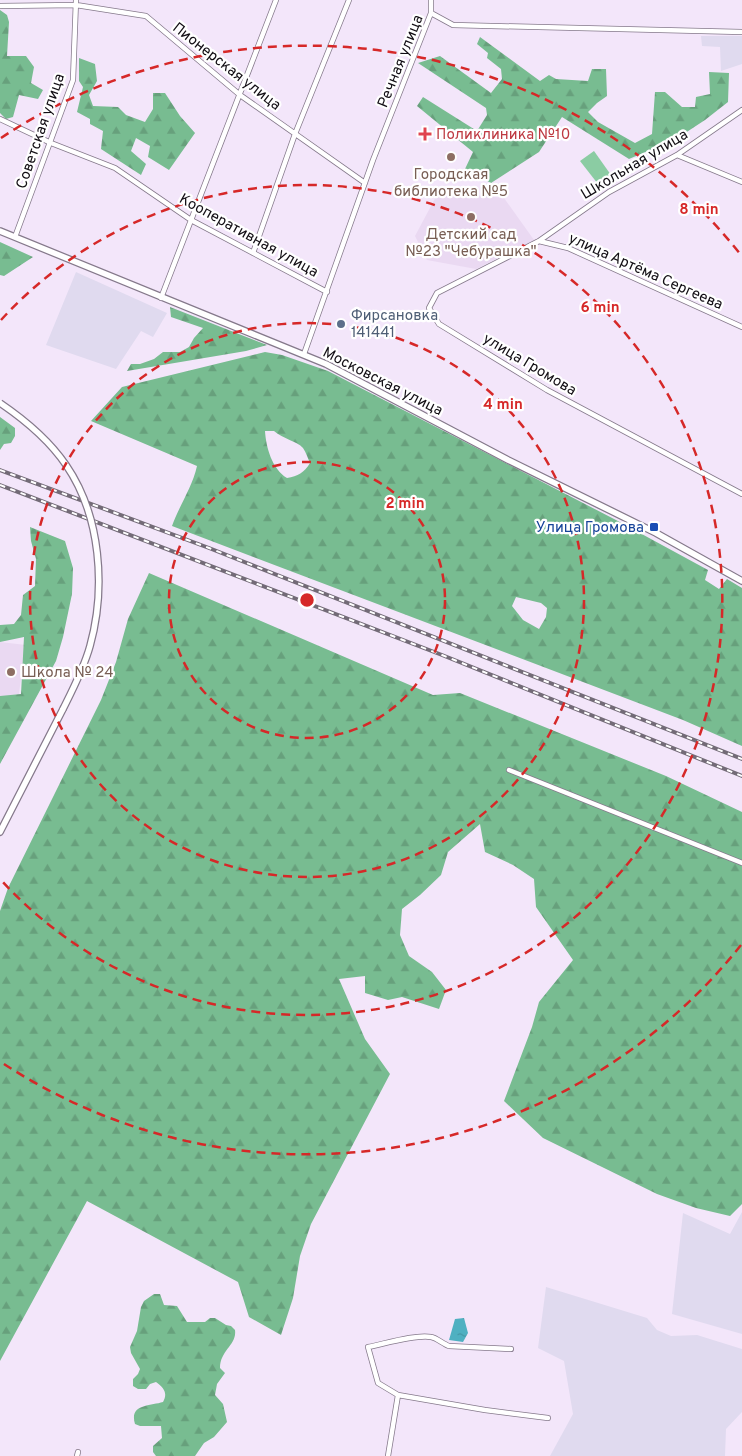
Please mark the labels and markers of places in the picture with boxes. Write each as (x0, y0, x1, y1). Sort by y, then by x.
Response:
place label: Поликлиника №10 (436, 126, 570, 145)
marker: Поликлиника №10 (418, 127, 432, 141)
marker: Городская библиотека №5 (445, 151, 457, 163)
place label: Городская библиотека №5 (394, 166, 508, 202)
marker: Детский сад №23 "Чебурашка" (465, 211, 477, 223)
place label: Детский сад №23 "Чебурашка" (405, 226, 537, 262)
place label: Фирсановка 141441 (351, 307, 438, 343)
marker: Фирсановка 141441 (335, 318, 347, 330)
place label: Улица Громова (536, 519, 644, 538)
marker: Улица Громова (648, 521, 660, 533)
centre of rings (298, 591, 316, 609)
place label: Школа № 24 (21, 664, 114, 683)
marker: Школа № 24 (5, 666, 17, 678)

